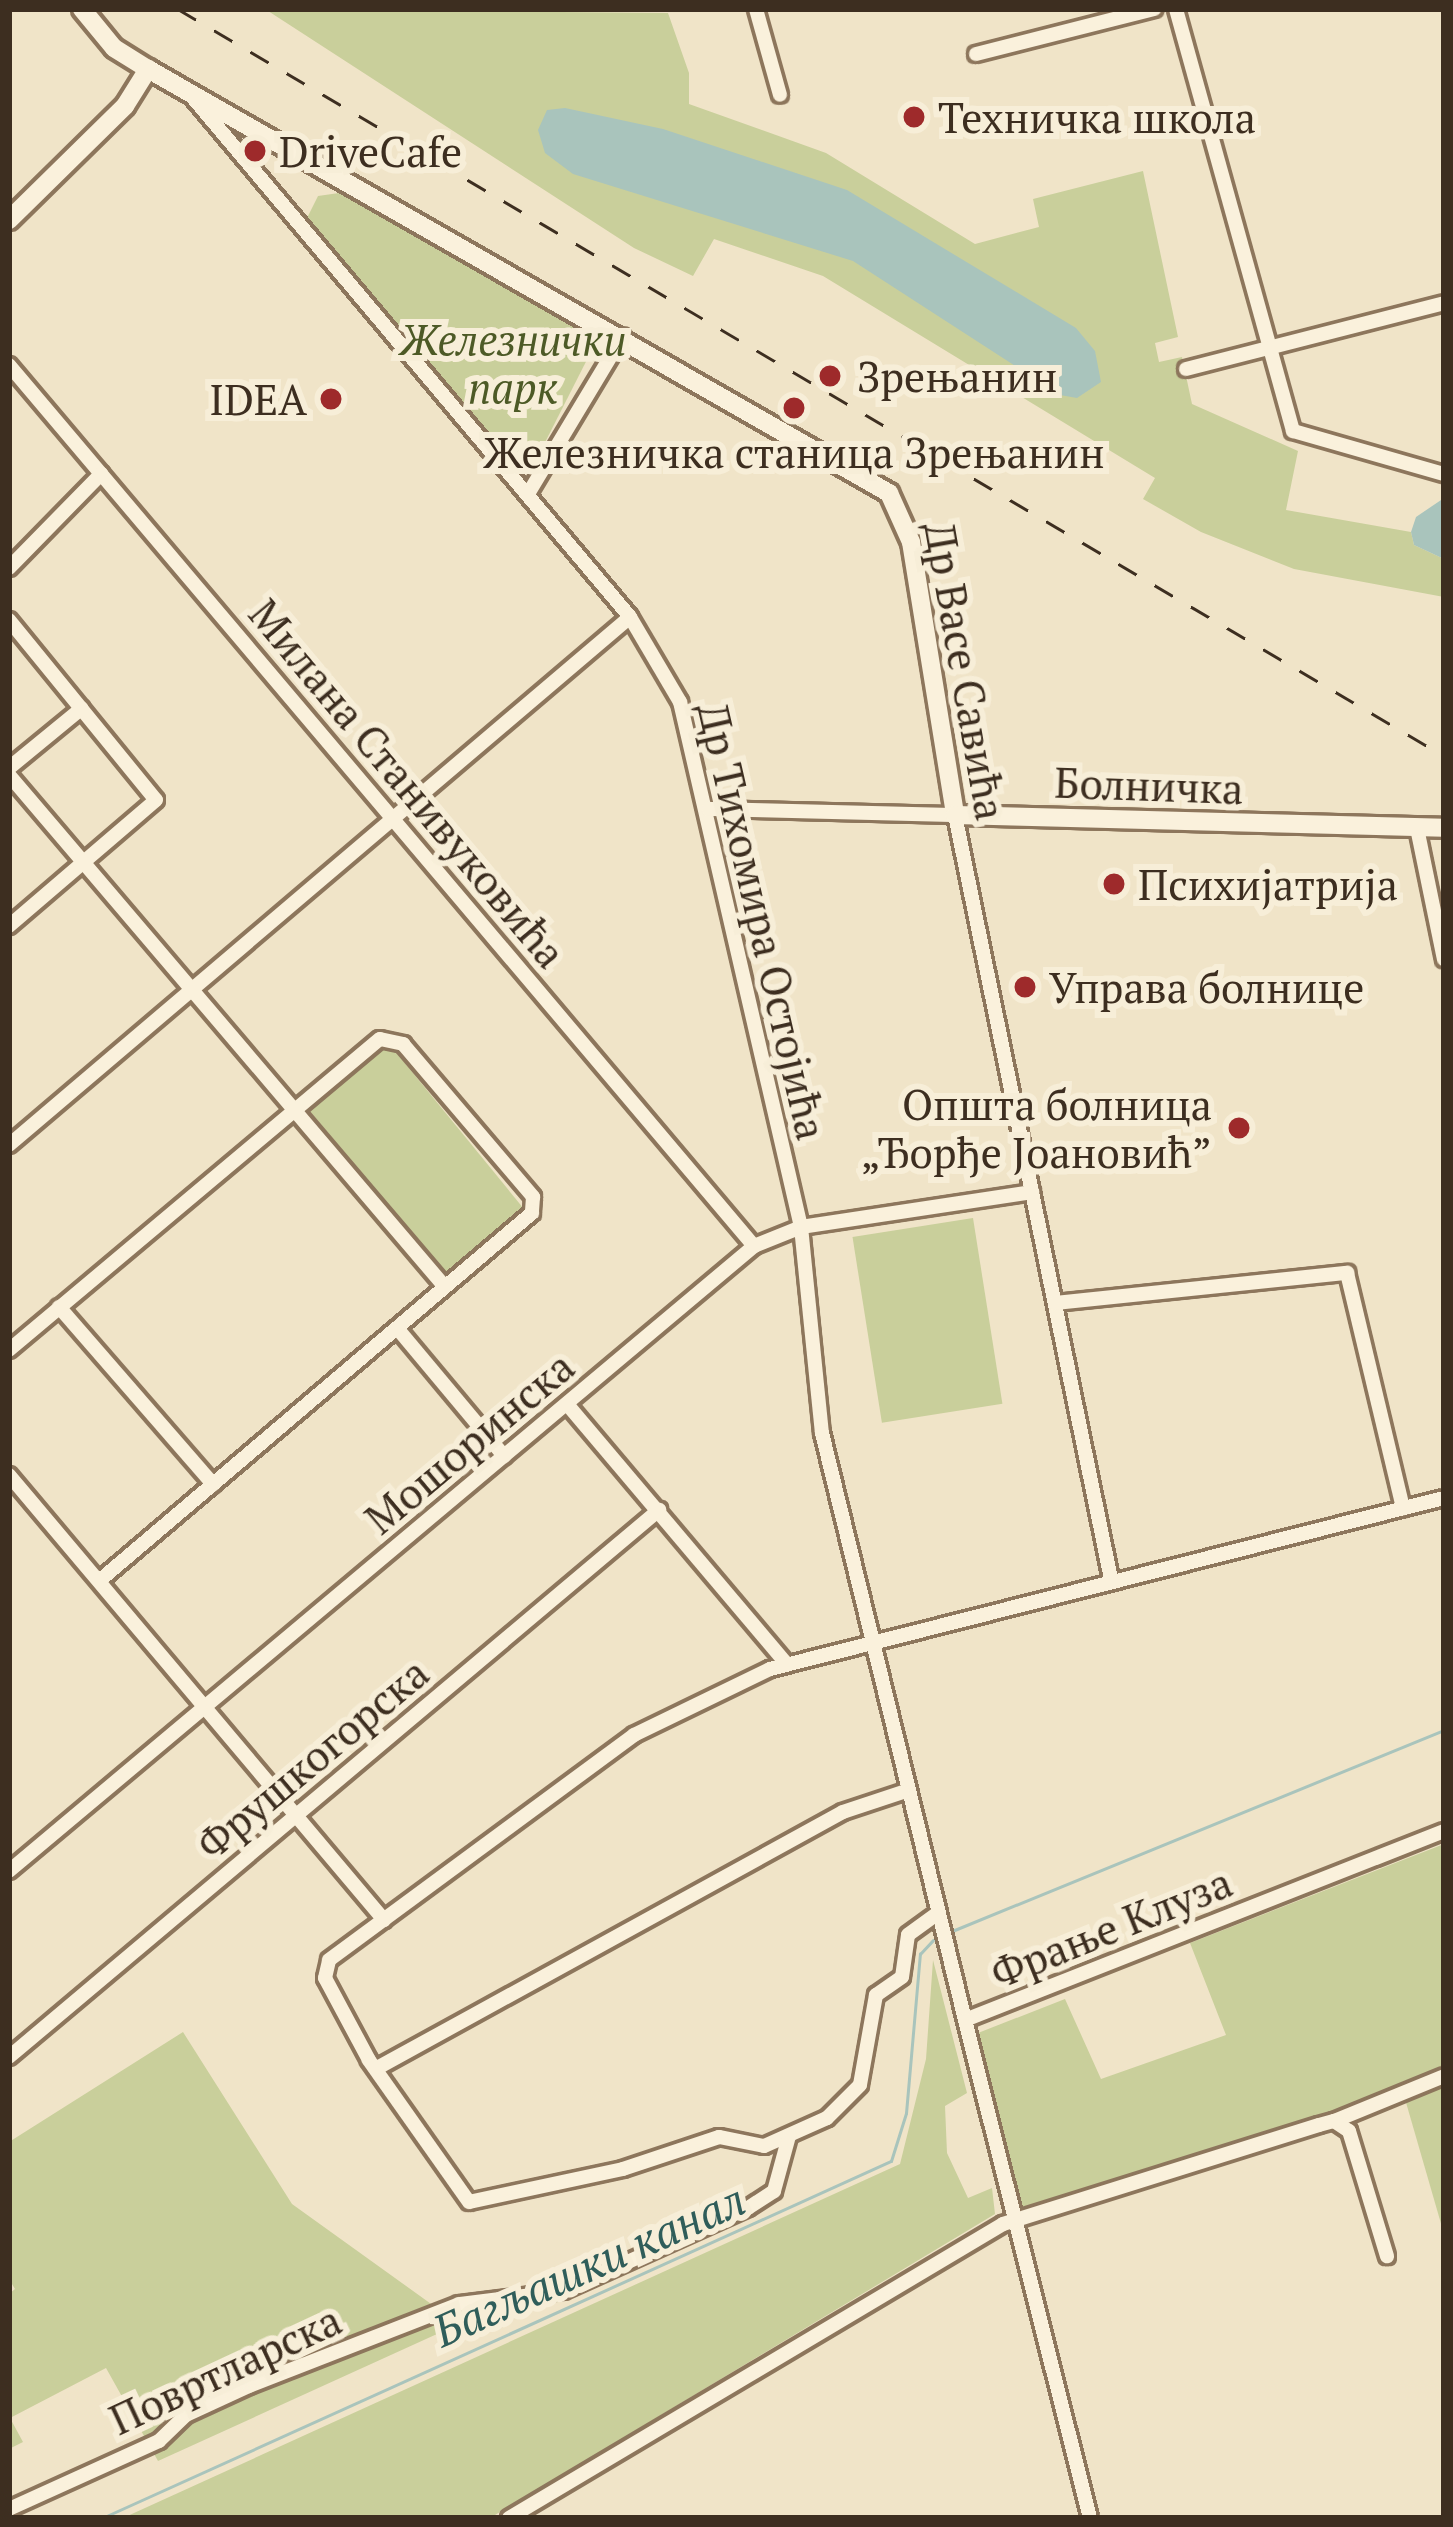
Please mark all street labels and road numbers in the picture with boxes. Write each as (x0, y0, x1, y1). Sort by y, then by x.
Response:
street label: Др Васе Савића (915, 518, 1017, 824)
street label: Милана Станивуковића (239, 589, 577, 977)
street label: Др Тихомира Остојића (688, 698, 838, 1144)
street label: Болничка (1054, 757, 1244, 813)
street label: Мошоринска (355, 1340, 583, 1544)
street label: Фрушкогорска (186, 1647, 438, 1869)
street label: Фрање Клуза (983, 1856, 1239, 1998)
street label: Повртларска (101, 2293, 349, 2445)

